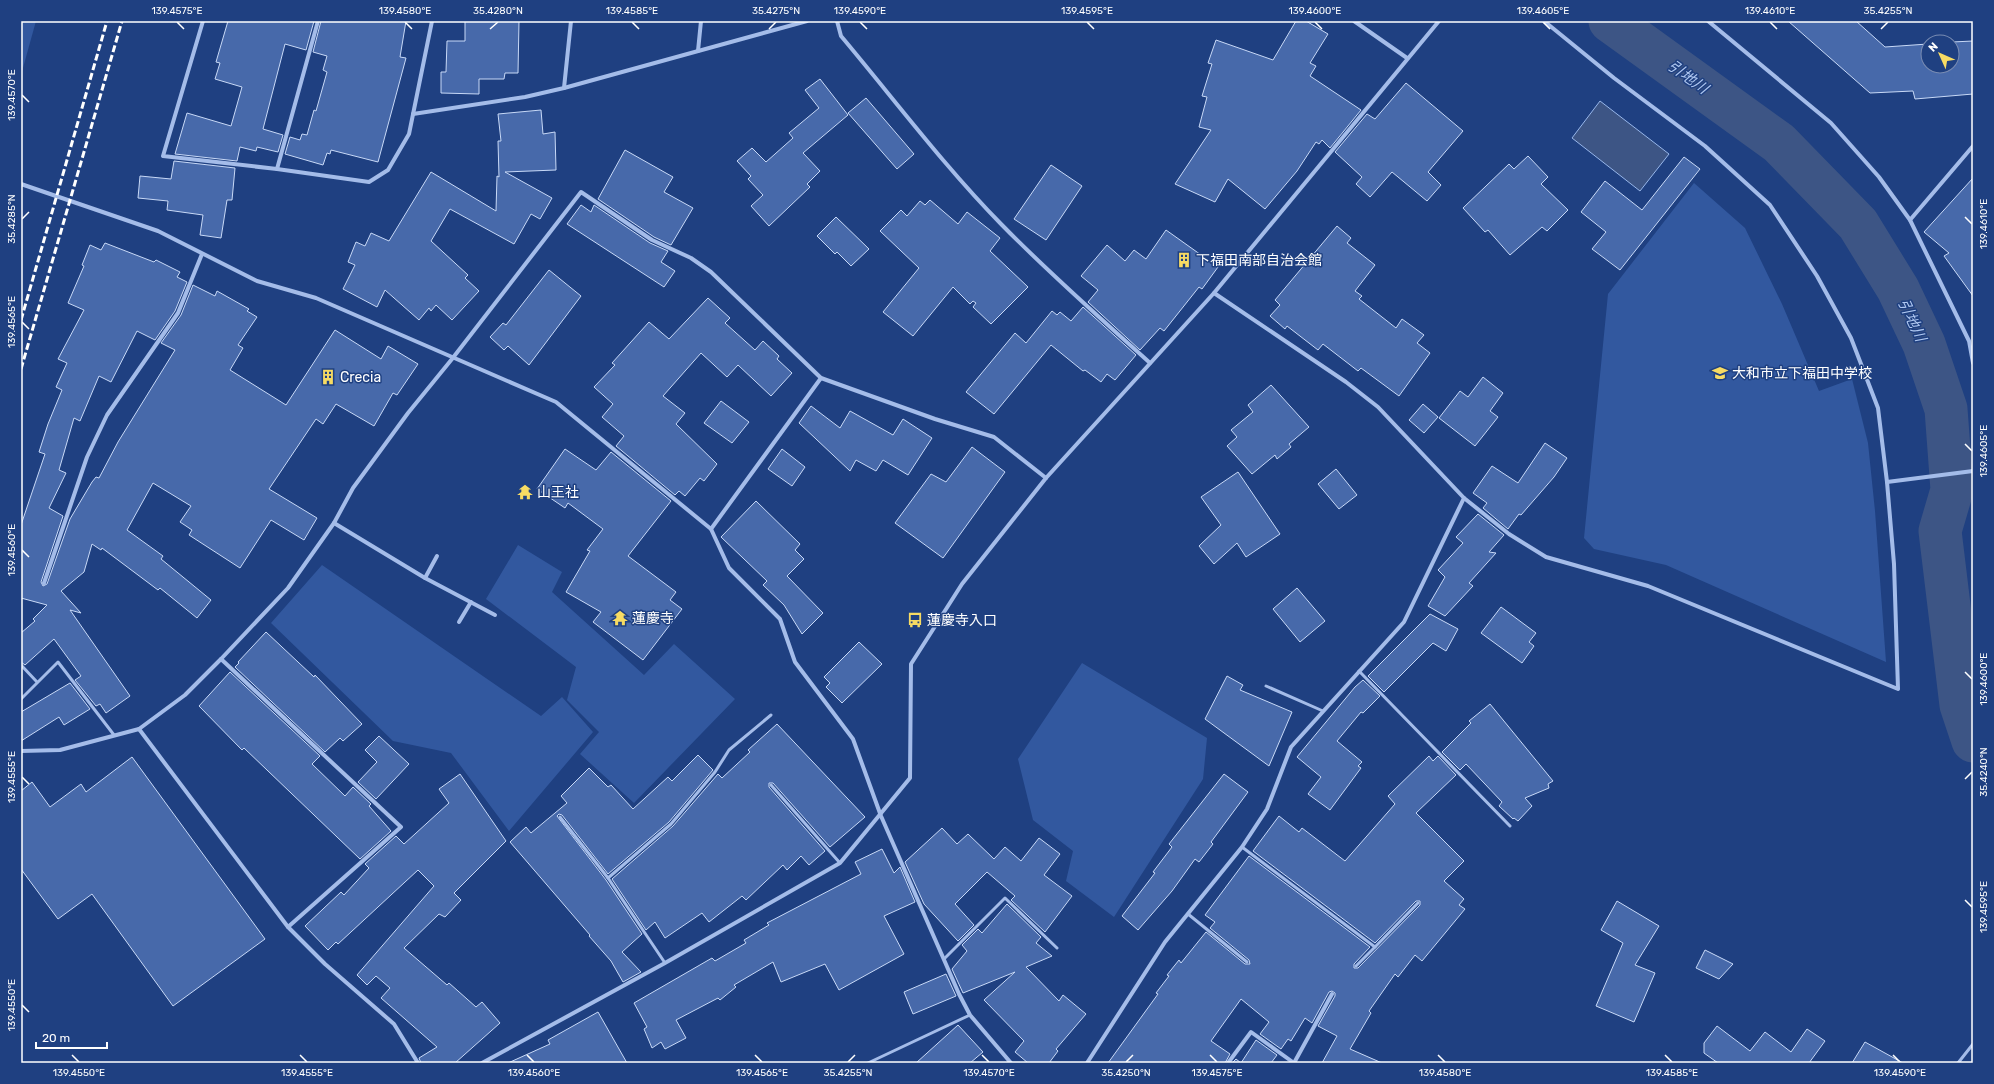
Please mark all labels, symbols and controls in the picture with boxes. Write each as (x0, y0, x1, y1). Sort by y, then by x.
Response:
text: 139.4575°E (151, 5, 203, 17)
text: 139.4580°E (379, 5, 431, 17)
text: 35.4280°N (473, 5, 523, 17)
text: 139.4585°E (606, 5, 658, 17)
text: 35.4275°N (752, 5, 800, 17)
text: 139.4590°E (834, 5, 886, 17)
text: 139.4595°E (1061, 5, 1113, 17)
text: 139.4600°E (1289, 5, 1341, 17)
text: 139.4605°E (1517, 5, 1569, 17)
text: 139.4610°E (1745, 5, 1795, 17)
text: 35.4255°N (1863, 5, 1913, 17)
north arrow (1920, 34, 1960, 74)
text: N (1926, 40, 1941, 55)
water label: 引地川 (1665, 56, 1713, 99)
text: 139.4570°E (6, 69, 18, 121)
text: 35.4285°N (6, 194, 18, 244)
text: 139.4610°E (1978, 199, 1990, 249)
building icon: 下福田南部自治会館 (1175, 251, 1193, 269)
place label: 下福田南部自治会館 (1196, 252, 1322, 269)
text: 139.4565°E (6, 296, 18, 348)
water label: 引地川 (1894, 296, 1931, 346)
school or university icon: 大和市立下福田中学校 (1711, 364, 1729, 382)
place label: 大和市立下福田中学校 (1732, 365, 1872, 382)
building icon: Crecia (319, 368, 337, 386)
place label: Crecia (340, 369, 381, 386)
text: 139.4605°E (1978, 425, 1990, 477)
temple icon: 山王社 (516, 483, 534, 501)
place label: 山王社 (537, 484, 579, 501)
text: 139.4560°E (6, 524, 18, 576)
temple icon: 蓮慶寺 (611, 609, 629, 627)
place label: 蓮慶寺 (632, 610, 674, 627)
bus stop icon: 蓮慶寺入口 (906, 611, 924, 629)
place label: 蓮慶寺入口 (927, 612, 997, 629)
text: 139.4600°E (1978, 653, 1990, 705)
text: 35.4240°N (1978, 747, 1990, 797)
text: 139.4555°E (6, 751, 18, 803)
text: 139.4595°E (1978, 881, 1990, 933)
text: 139.4550°E (6, 979, 18, 1031)
scale bar (36, 1024, 107, 1050)
text: 20 m (42, 1031, 70, 1045)
text: 139.4550°E (53, 1067, 105, 1079)
text: 139.4555°E (281, 1067, 333, 1079)
text: 139.4560°E (508, 1067, 560, 1079)
text: 139.4565°E (736, 1067, 788, 1079)
text: 35.4255°N (823, 1067, 873, 1079)
text: 139.4570°E (963, 1067, 1015, 1079)
text: 35.4250°N (1101, 1067, 1151, 1079)
text: 139.4575°E (1191, 1067, 1243, 1079)
text: 139.4580°E (1419, 1067, 1471, 1079)
text: 139.4585°E (1646, 1067, 1698, 1079)
text: 139.4590°E (1874, 1067, 1926, 1079)

